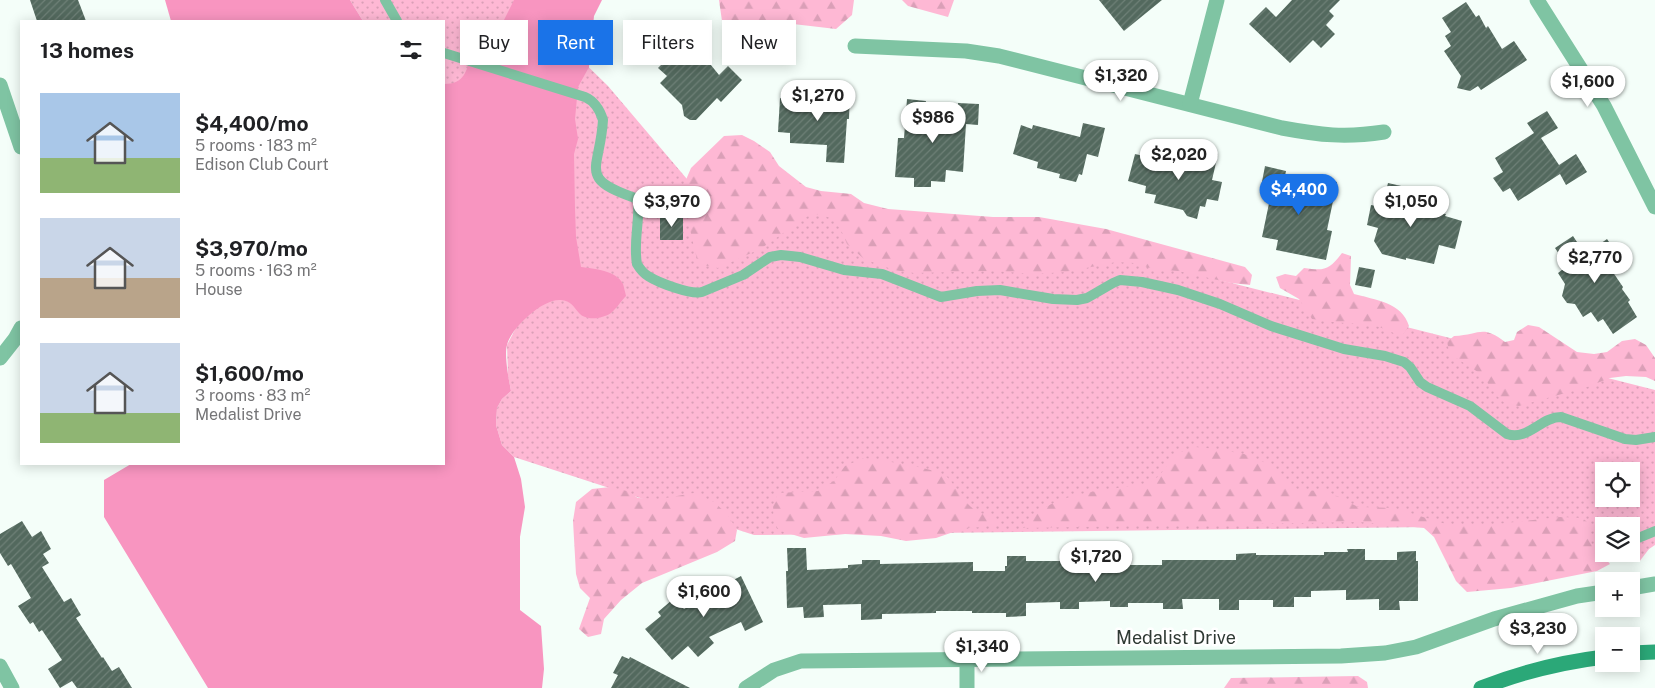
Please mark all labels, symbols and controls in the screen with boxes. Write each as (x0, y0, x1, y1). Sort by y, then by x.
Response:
chip: Buy (460, 20, 528, 65)
chip: Rent (538, 20, 613, 65)
chip: Filters (623, 20, 712, 65)
chip: New (722, 20, 796, 65)
icon: filters (397, 36, 425, 64)
text: 13 homes (40, 38, 134, 63)
pin: $1,320 (1080, 59, 1162, 102)
text: $1,320 (1094, 66, 1148, 85)
pin: $1,600 (1547, 66, 1629, 108)
text: $1,600 (1561, 72, 1615, 91)
pin: $1,270 (777, 80, 859, 122)
text: $1,270 (792, 86, 844, 105)
pin: $986 (903, 102, 963, 144)
text: $986 (912, 108, 954, 127)
text: $4,400/mo (195, 111, 309, 136)
icon: home (80, 113, 140, 173)
text: 5 rooms · 183 m² (195, 136, 317, 155)
pin: $2,020 (1138, 138, 1220, 181)
text: $2,020 (1151, 145, 1207, 164)
text: Edison Club Court (195, 155, 329, 174)
pin: $4,400 (1258, 174, 1340, 216)
text: $4,400 (1271, 180, 1327, 199)
pin: $3,970 (631, 186, 713, 228)
pin: $1,050 (1370, 186, 1452, 228)
text: $3,970 (644, 192, 700, 211)
text: $1,050 (1384, 192, 1438, 211)
text: $3,970/mo (195, 236, 308, 261)
icon: home (80, 238, 140, 298)
pin: $2,770 (1554, 242, 1636, 284)
text: $2,770 (1568, 248, 1622, 267)
text: 5 rooms · 163 m² (195, 261, 317, 280)
text: House (195, 280, 243, 299)
text: $1,600/mo (195, 361, 304, 386)
icon: home (80, 363, 140, 423)
text: 3 rooms · 83 m² (195, 386, 310, 405)
text: Medalist Drive (195, 405, 302, 424)
map controls (1595, 462, 1640, 672)
button: locate (1595, 462, 1640, 507)
button: layers (1595, 517, 1640, 562)
pin: $1,720 (1055, 540, 1137, 583)
text: $1,720 (1070, 547, 1122, 566)
button: + (1595, 572, 1640, 617)
pin: $1,600 (663, 576, 745, 618)
text: $1,600 (677, 582, 731, 601)
pin: $3,230 (1497, 612, 1579, 655)
text: $3,230 (1509, 619, 1567, 638)
street label: Medalist Drive (1116, 627, 1236, 648)
button: − (1595, 627, 1640, 672)
pin: $1,340 (941, 630, 1023, 673)
text: $1,340 (955, 637, 1009, 656)

